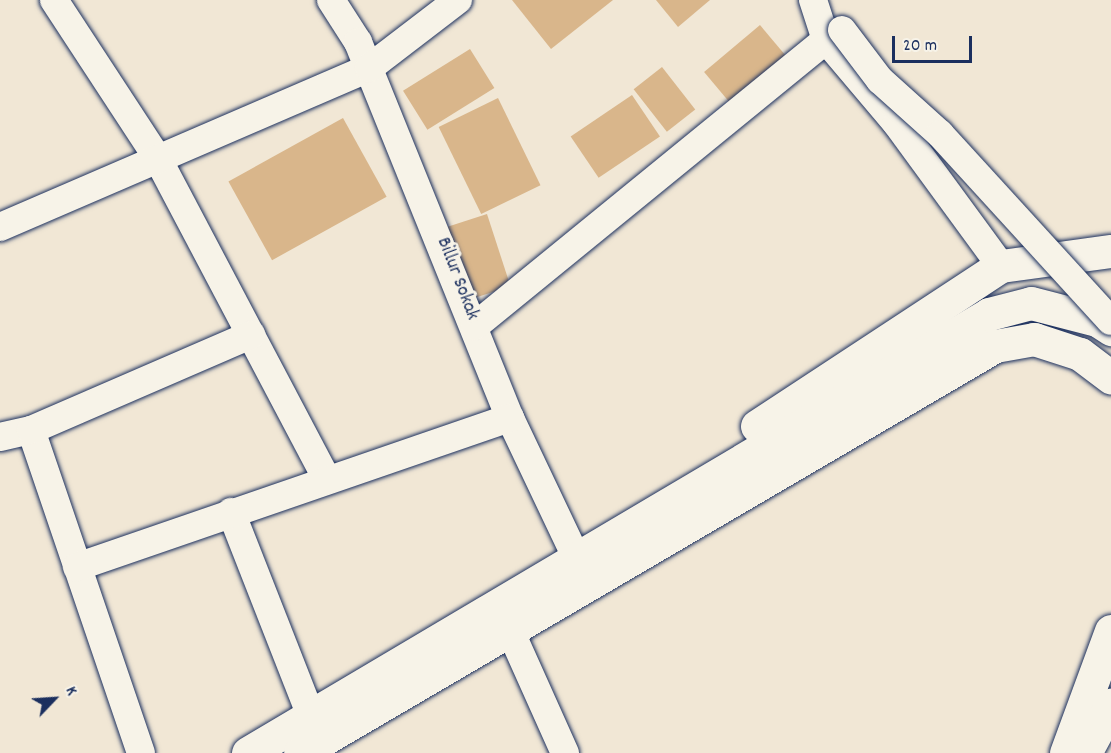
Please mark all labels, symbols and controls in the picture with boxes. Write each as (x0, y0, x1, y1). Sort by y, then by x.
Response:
scale bar (895, 24, 974, 62)
text: 20 m (903, 34, 937, 59)
street label: Billur Sokak (430, 234, 484, 324)
north arrow (24, 669, 84, 729)
text: K (59, 683, 83, 699)

